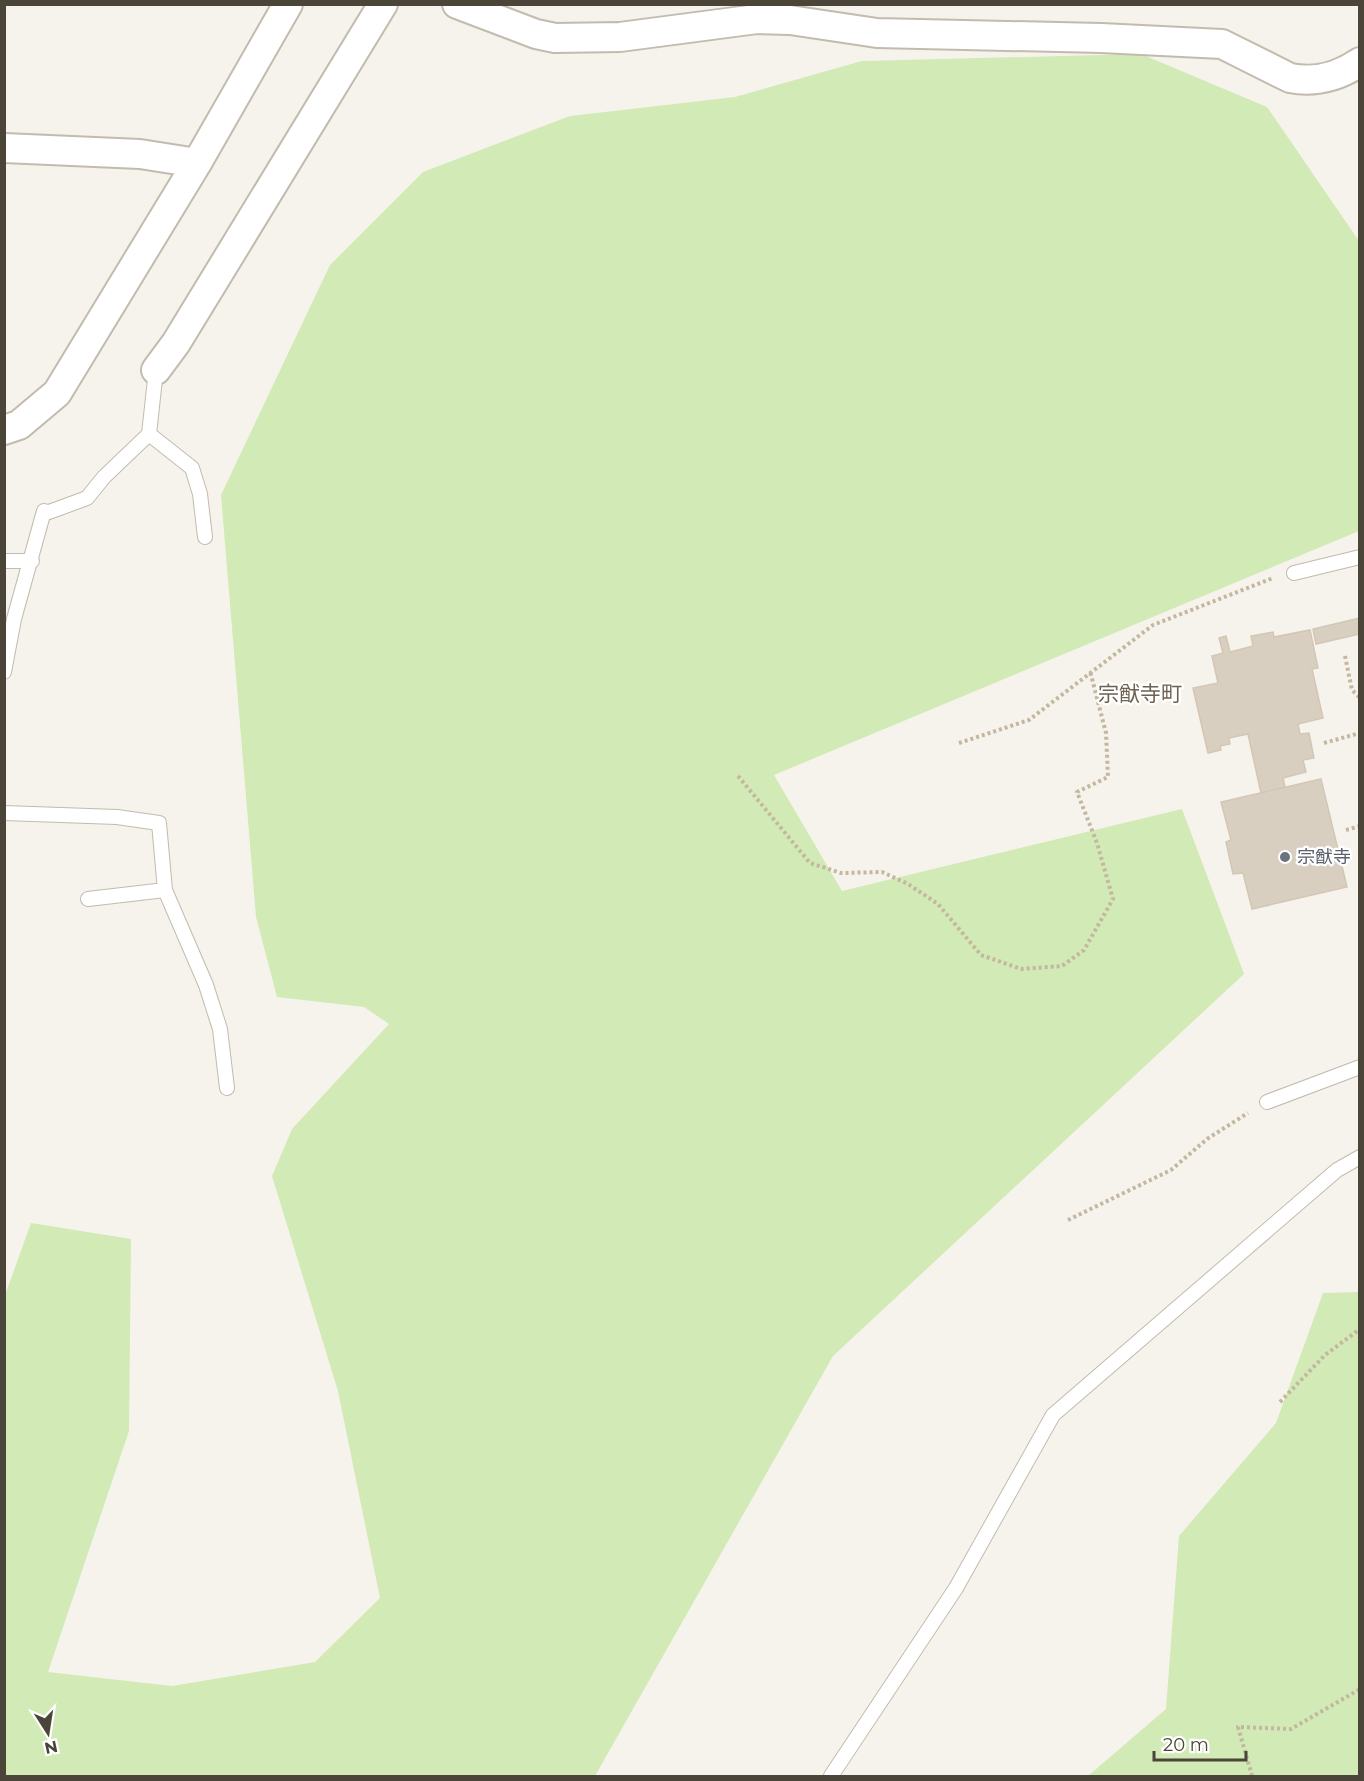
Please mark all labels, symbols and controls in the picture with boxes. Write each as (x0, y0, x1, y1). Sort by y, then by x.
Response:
district label: 宗猷寺町 (1098, 681, 1182, 706)
place label: 宗猷寺 (1297, 846, 1351, 868)
marker: 宗猷寺 (1278, 850, 1292, 864)
north arrow (18, 1703, 78, 1763)
scale bar (1154, 1724, 1246, 1762)
text: 20 m (1163, 1734, 1209, 1756)
text: N (43, 1737, 59, 1758)

